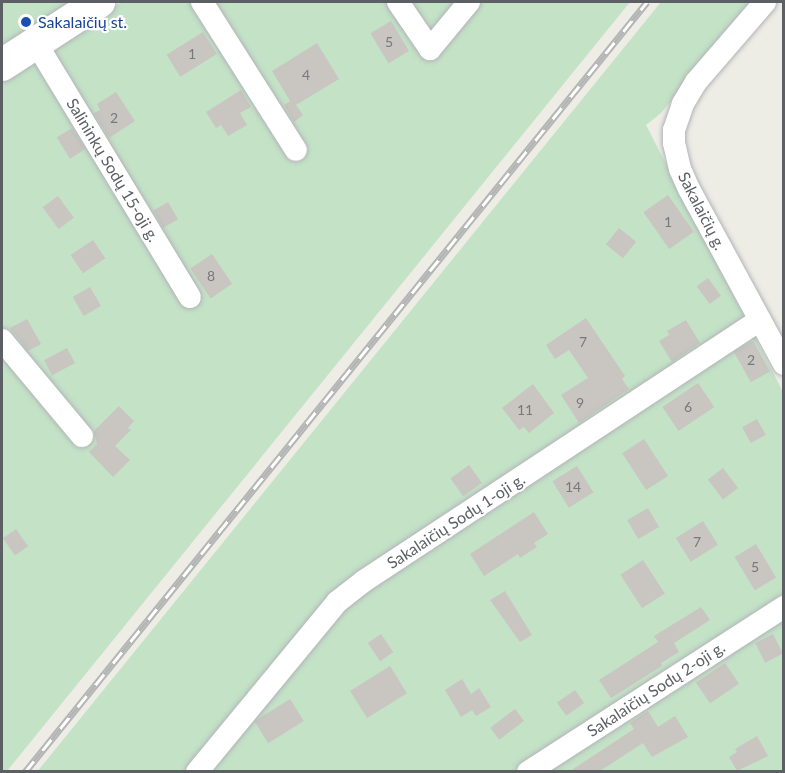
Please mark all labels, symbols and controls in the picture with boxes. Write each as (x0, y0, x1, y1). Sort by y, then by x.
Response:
place label: Sakalaičių st. (38, 12, 127, 32)
marker: Sakalaičių st. (19, 15, 33, 29)
house number: 5 (385, 34, 393, 50)
house number: 1 (188, 46, 196, 62)
house number: 4 (302, 67, 310, 83)
street label: Salininkų Sodų 15-oji g. (63, 95, 163, 245)
house number: 2 (110, 110, 118, 126)
street label: Sakalaičių g. (674, 169, 730, 253)
house number: 1 (664, 214, 672, 230)
house number: 8 (207, 268, 215, 284)
house number: 7 (579, 334, 587, 350)
house number: 2 (747, 352, 755, 368)
house number: 9 (576, 395, 584, 411)
house number: 6 (684, 399, 692, 415)
house number: 11 (517, 402, 533, 418)
street label: Sakalaičių Sodų 1-oji g. (383, 469, 529, 573)
house number: 14 (565, 479, 581, 495)
house number: 7 (693, 534, 701, 550)
house number: 5 (751, 559, 759, 575)
street label: Sakalaičių Sodų 2-oji g. (583, 637, 729, 741)

